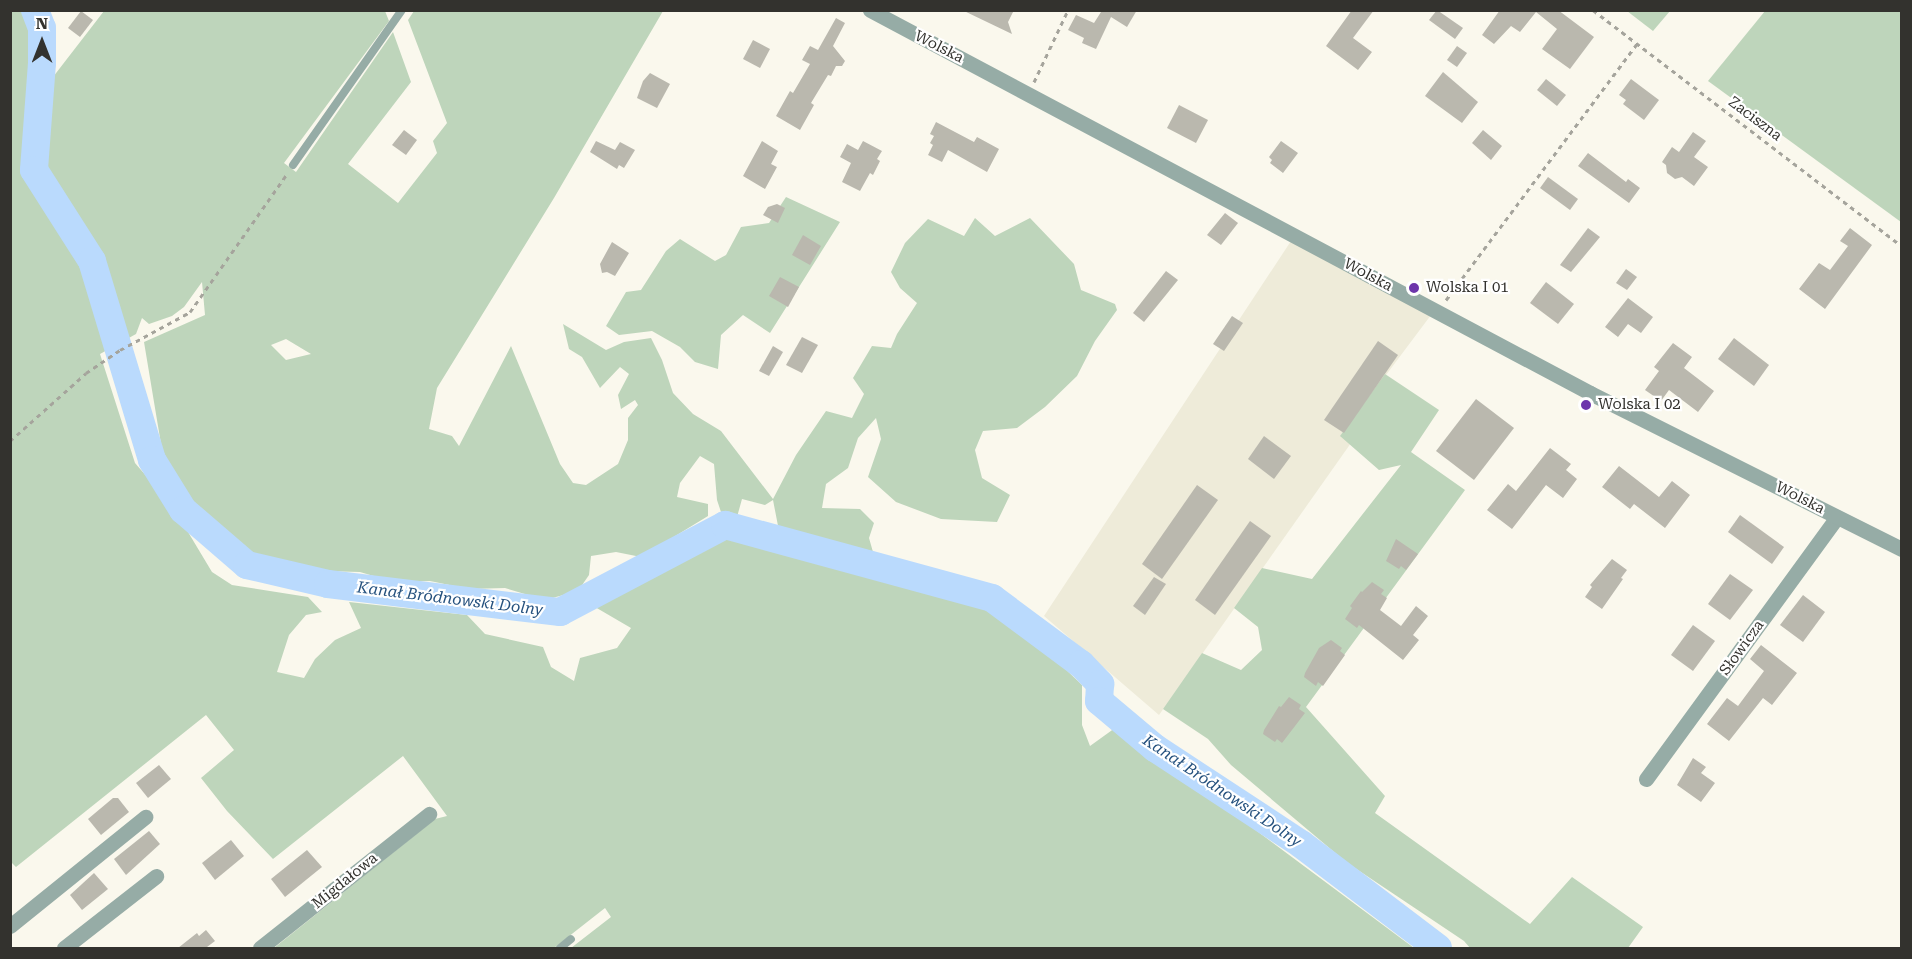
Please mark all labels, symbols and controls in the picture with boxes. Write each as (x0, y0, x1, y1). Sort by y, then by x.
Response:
north arrow (12, 12, 72, 72)
text: N (36, 14, 48, 33)
street label: Wolska (911, 27, 967, 67)
street label: Zaciszna (1725, 93, 1785, 145)
street label: Wolska (1341, 255, 1395, 295)
place label: Wolska I 01 (1426, 279, 1509, 297)
marker: Wolska I 01 (1407, 281, 1421, 295)
place label: Wolska I 02 (1598, 396, 1681, 414)
marker: Wolska I 02 (1579, 398, 1593, 412)
street label: Wolska (1772, 478, 1828, 518)
water label: Kanał Bródnowski Dolny (356, 578, 544, 620)
street label: Słowicza (1716, 617, 1768, 679)
water label: Kanał Bródnowski Dolny (1139, 731, 1305, 851)
street label: Migdałowa (309, 849, 381, 913)

